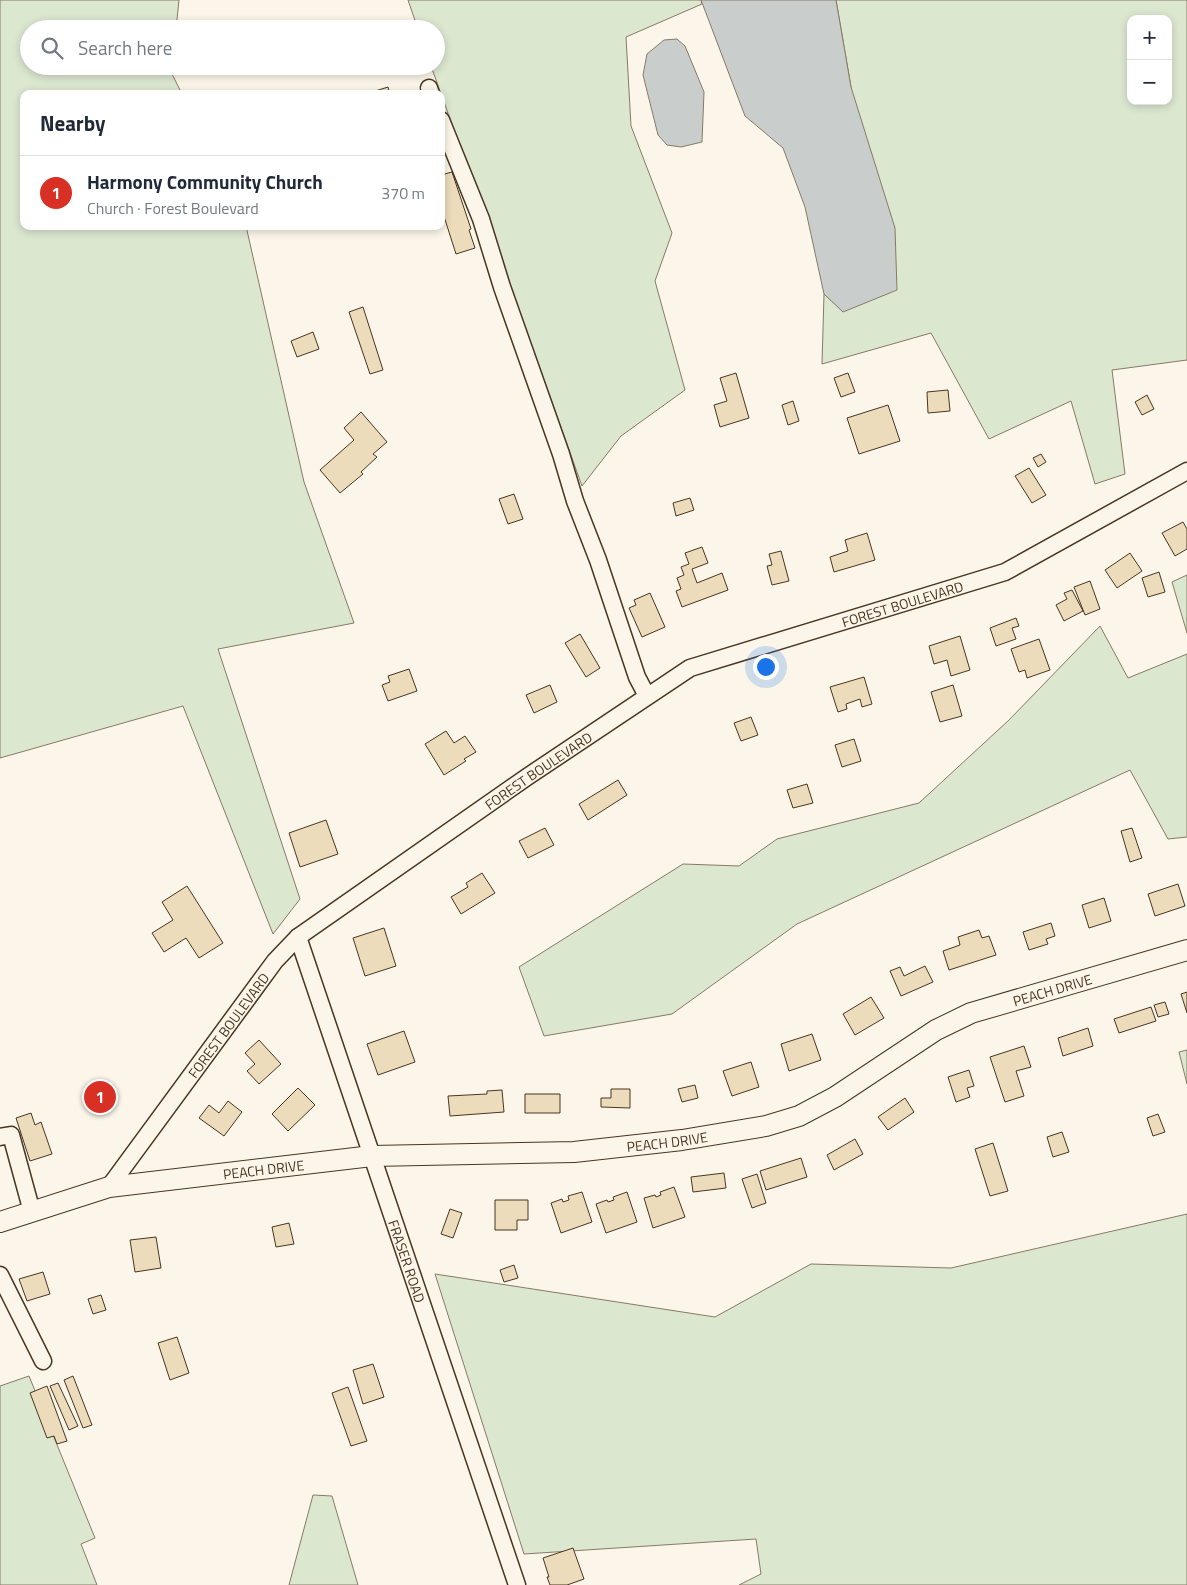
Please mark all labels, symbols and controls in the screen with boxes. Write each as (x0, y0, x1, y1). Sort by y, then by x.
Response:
map controls (1127, 15, 1172, 105)
button: + (1127, 15, 1172, 60)
search box (20, 20, 445, 75)
text: Search here (78, 33, 172, 62)
icon: search (38, 34, 66, 62)
button: − (1127, 60, 1172, 105)
text: Nearby (40, 107, 105, 139)
text: Harmony Community Church (87, 167, 323, 196)
text: 1 (52, 181, 60, 205)
text: 370 m (381, 181, 425, 205)
text: Church · Forest Boulevard (87, 196, 259, 220)
street label: FOREST BOULEVARD (839, 575, 966, 632)
your location (753, 654, 779, 680)
street label: FOREST BOULEVARD (480, 726, 596, 814)
street label: FOREST BOULEVARD (182, 968, 274, 1082)
street label: PEACH DRIVE (1010, 968, 1094, 1011)
pin: 1 (84, 1078, 116, 1116)
street label: PEACH DRIVE (625, 1125, 709, 1157)
street label: PEACH DRIVE (222, 1154, 305, 1184)
street label: FRASER ROAD (384, 1217, 431, 1305)

